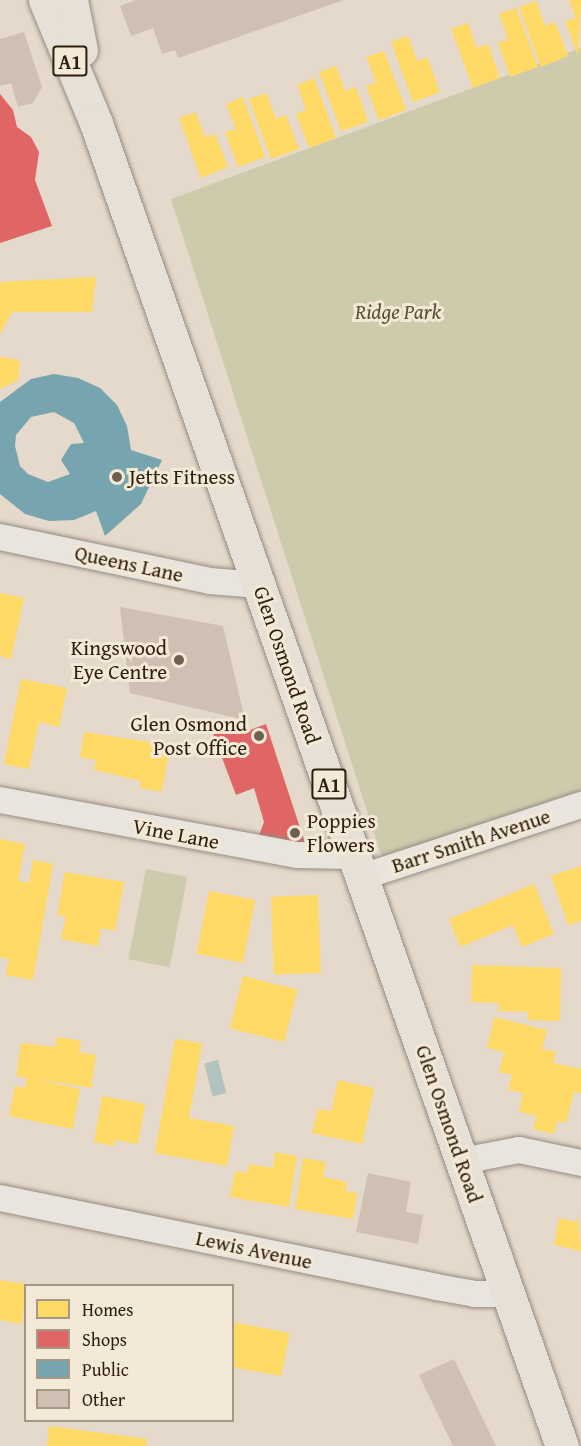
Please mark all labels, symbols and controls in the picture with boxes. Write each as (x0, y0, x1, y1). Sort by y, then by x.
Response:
road number: A1 (52, 44, 88, 78)
park label: Ridge Park (355, 299, 441, 325)
place label: Jetts Fitness (129, 464, 235, 490)
marker: Jetts Fitness (110, 470, 124, 484)
street label: Queens Lane (72, 540, 186, 588)
street label: Glen Osmond Road (248, 583, 326, 747)
place label: Kingswood Eye Centre (71, 635, 167, 685)
marker: Kingswood Eye Centre (172, 653, 186, 667)
place label: Glen Osmond Post Office (130, 711, 247, 761)
marker: Glen Osmond Post Office (252, 729, 266, 743)
road number: A1 (311, 767, 347, 801)
street label: Barr Smith Avenue (388, 803, 554, 879)
place label: Poppies Flowers (307, 808, 376, 858)
street label: Vine Lane (131, 813, 221, 855)
marker: Poppies Flowers (288, 826, 302, 840)
street label: Glen Osmond Road (410, 1042, 488, 1206)
street label: Lewis Avenue (193, 1225, 315, 1275)
legend (24, 1284, 234, 1422)
text: Homes (82, 1296, 133, 1323)
text: Shops (82, 1326, 127, 1353)
text: Public (82, 1356, 129, 1383)
text: Other (82, 1386, 125, 1413)

